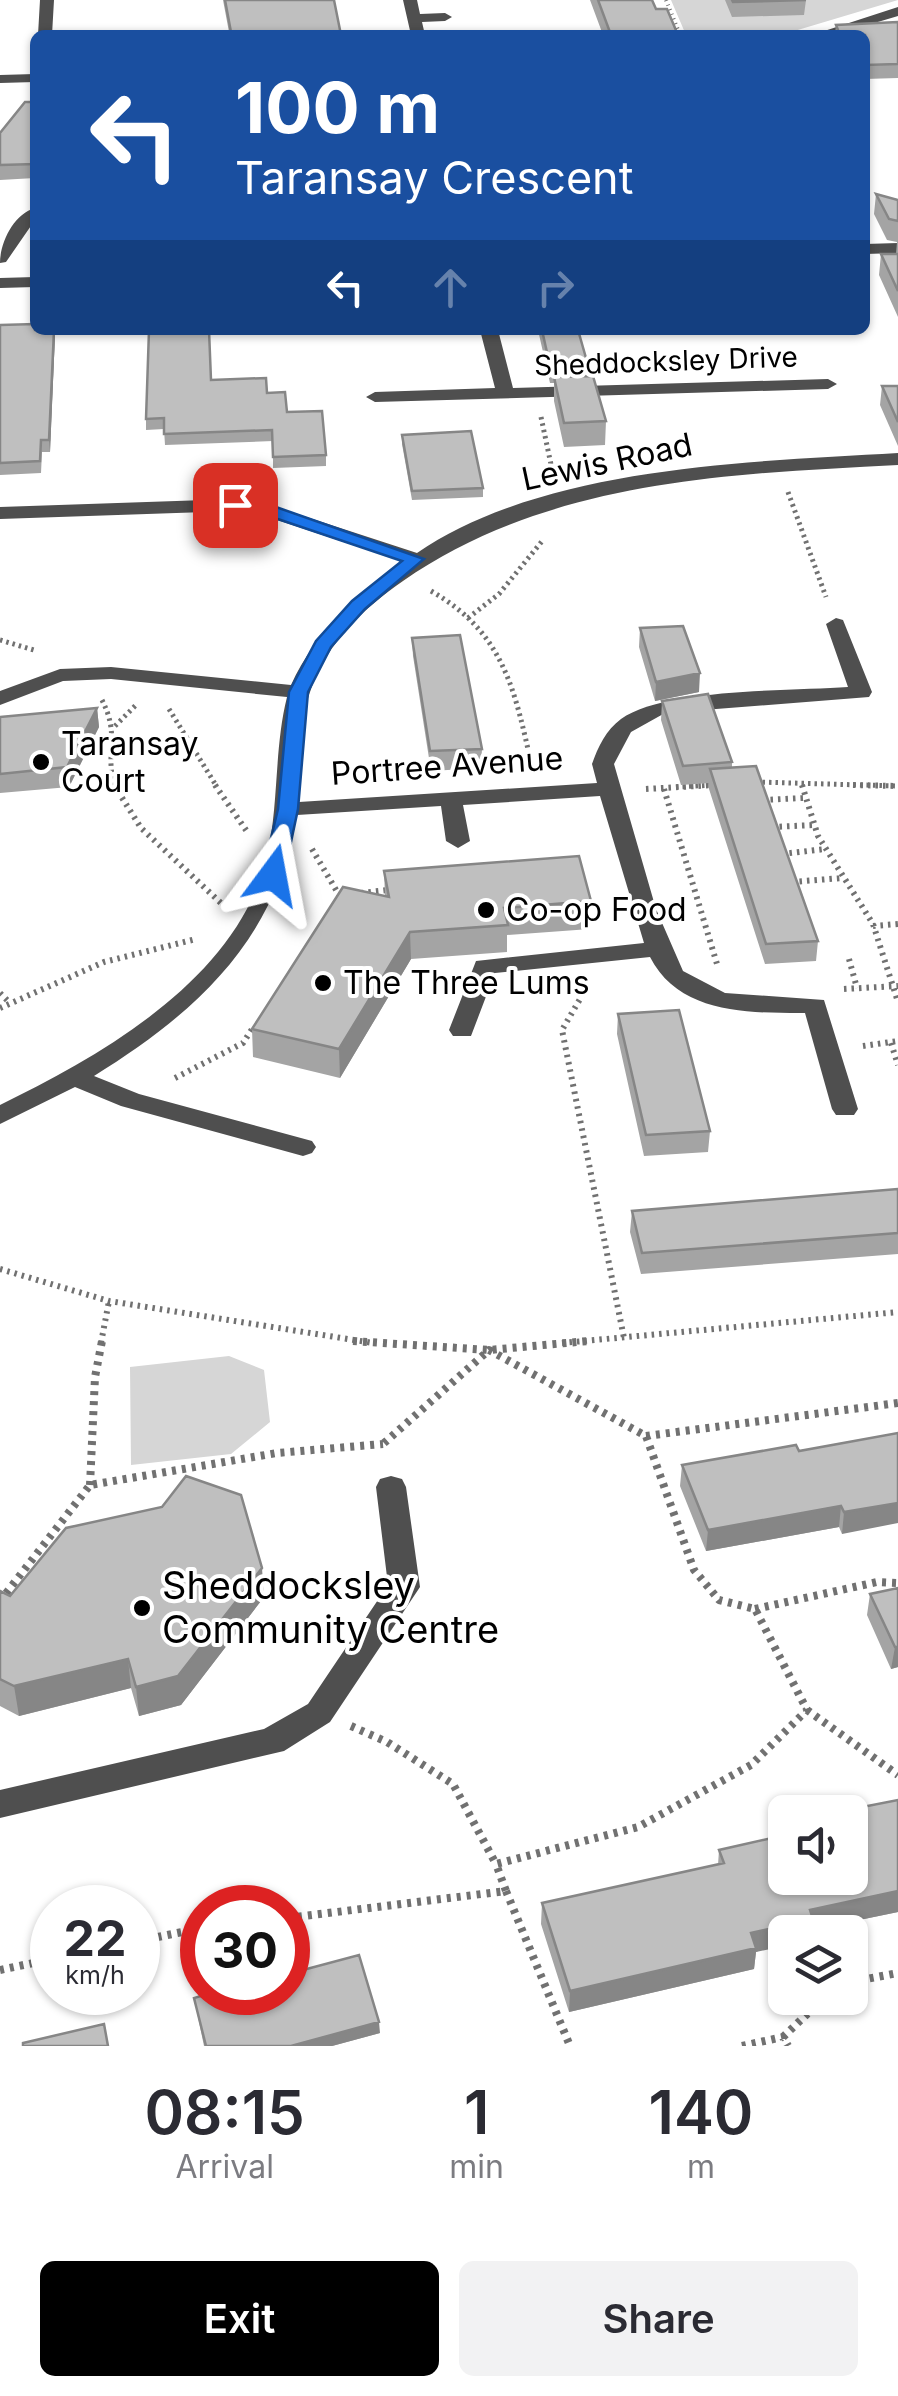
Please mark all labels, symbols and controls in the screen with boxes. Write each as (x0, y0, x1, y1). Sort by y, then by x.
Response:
text: 100 m (235, 65, 440, 150)
icon: left (70, 70, 200, 200)
text: Taransay Crescent (235, 150, 633, 205)
icon: left (318, 260, 373, 315)
icon: ahead (423, 260, 478, 315)
icon: right (528, 260, 583, 315)
street label: Sheddocksley Drive (534, 339, 798, 383)
street label: Lewis Road (518, 424, 696, 499)
pin (193, 463, 278, 548)
icon: arrive (208, 478, 263, 533)
place label: Taransay Court (61, 724, 199, 800)
street label: Portree Avenue (330, 738, 564, 793)
marker: Taransay Court (30, 751, 52, 773)
position arrow (221, 823, 325, 927)
place label: Co-op Food (506, 890, 687, 929)
marker: Co-op Food (475, 899, 497, 921)
place label: The Three Lums (343, 963, 590, 1002)
marker: The Three Lums (312, 972, 334, 994)
place label: Sheddocksley Community Centre (162, 1562, 499, 1652)
marker: Sheddocksley Community Centre (131, 1597, 153, 1619)
map controls (768, 1795, 868, 2015)
button: sound (768, 1795, 868, 1895)
speed limit sign: 30 (180, 1885, 310, 2015)
text: 22 (64, 1908, 127, 1968)
button: layers (768, 1915, 868, 2015)
text: km/h (65, 1960, 125, 1990)
text: 08:15 (145, 2076, 305, 2148)
text: 1 (464, 2076, 489, 2148)
text: 140 (649, 2076, 753, 2148)
text: Arrival (175, 2147, 274, 2186)
text: min (449, 2147, 504, 2186)
text: m (687, 2147, 715, 2186)
button: Exit (40, 2261, 439, 2376)
button: Share (459, 2261, 858, 2376)

